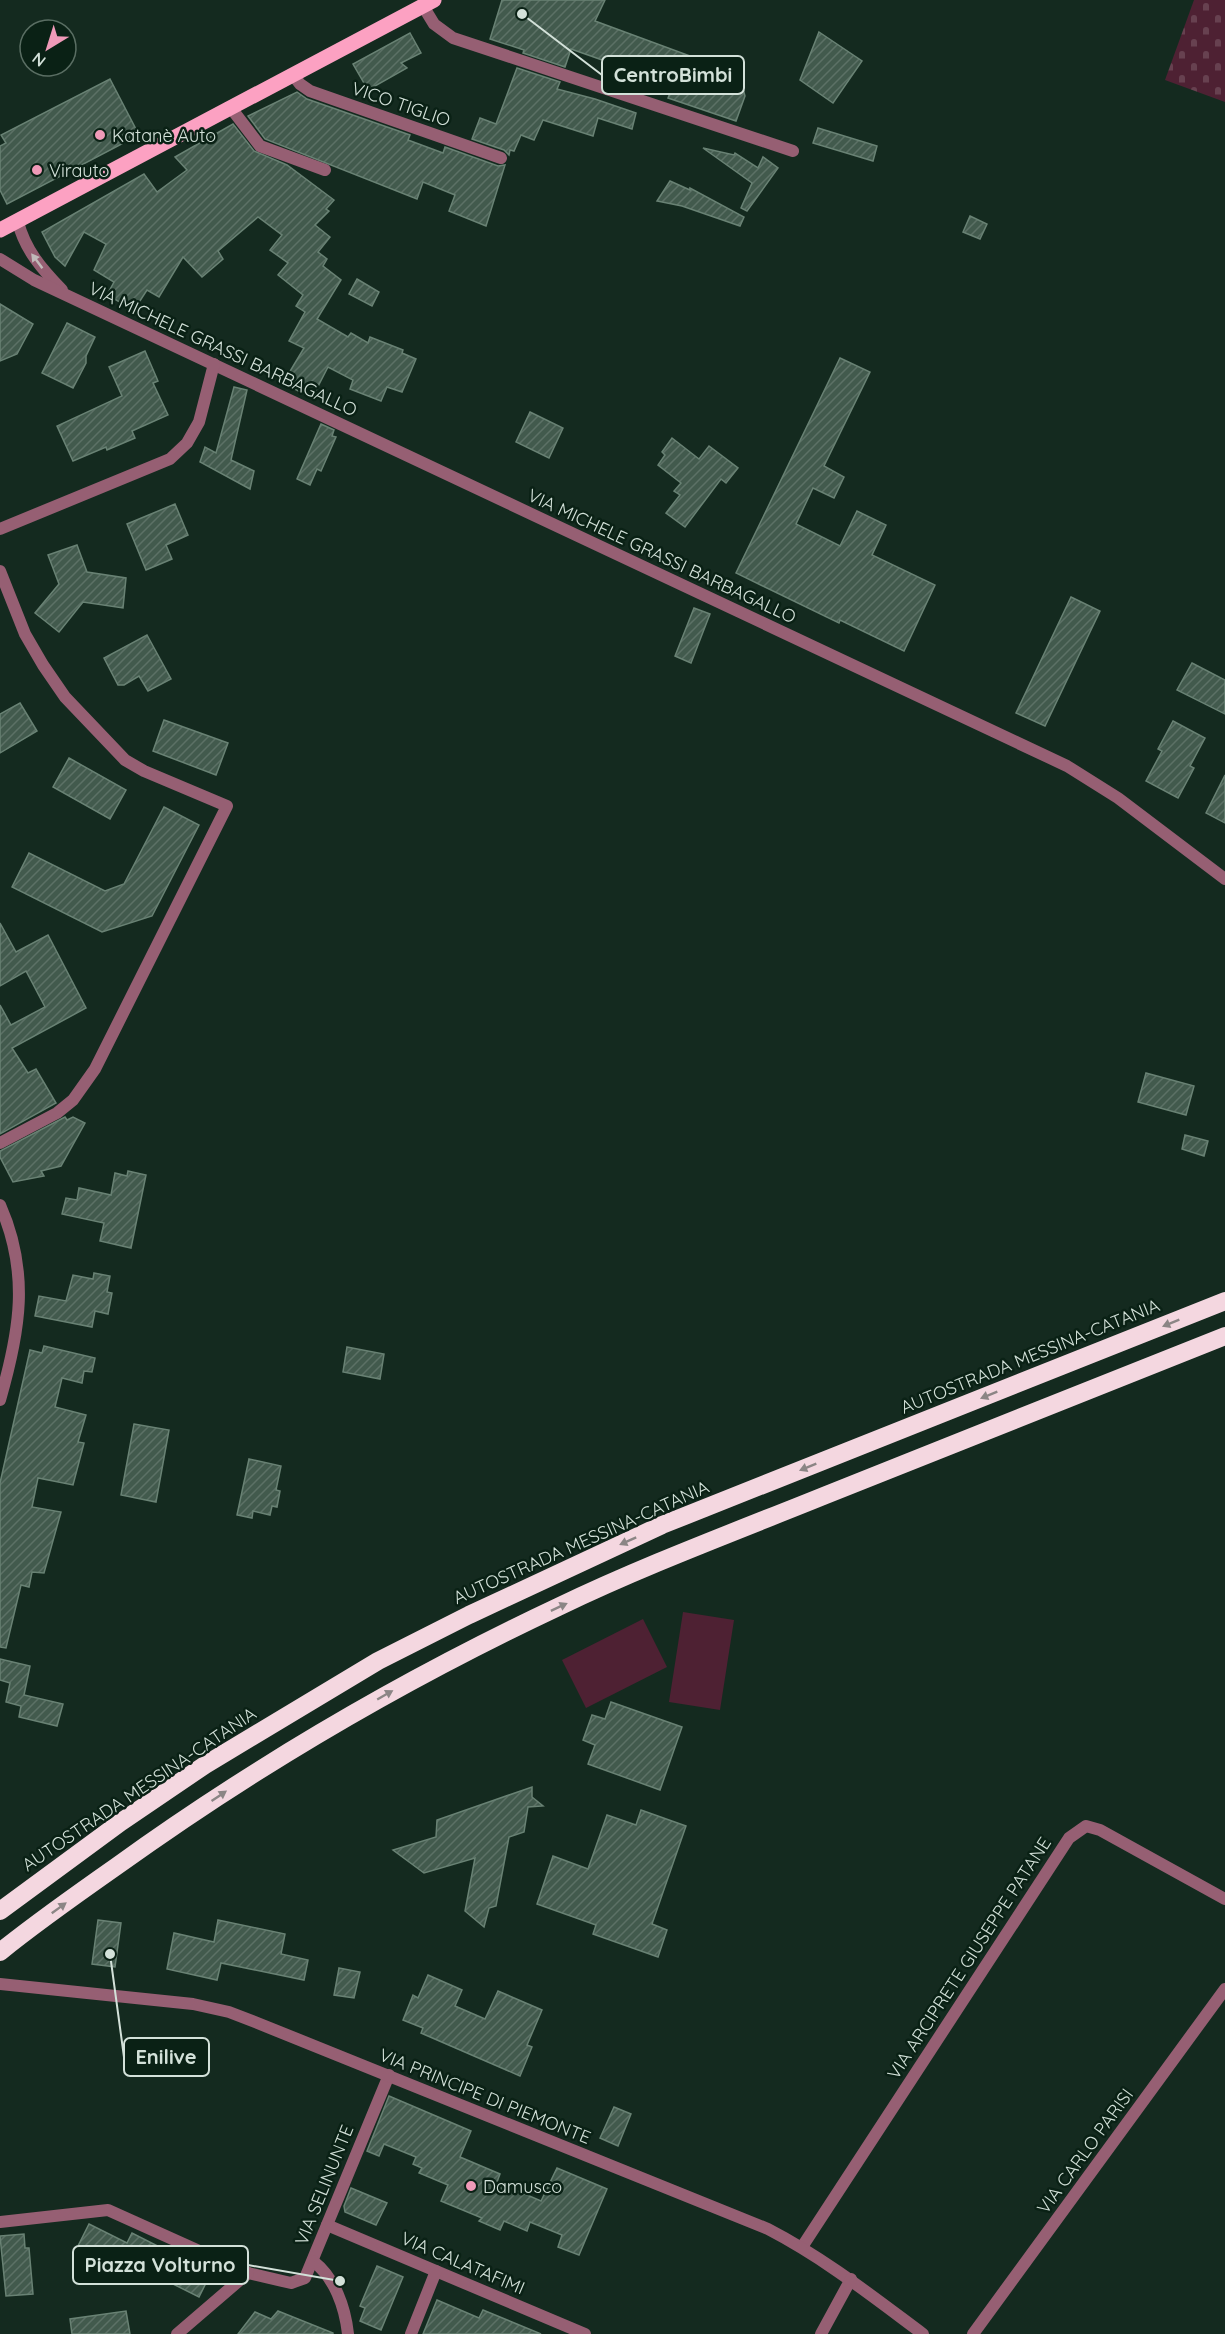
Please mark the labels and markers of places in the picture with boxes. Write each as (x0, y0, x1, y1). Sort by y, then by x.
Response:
callout: CentroBimbi (602, 56, 744, 94)
place label: Katanè Auto (112, 124, 216, 147)
marker: Katanè Auto (93, 128, 107, 142)
place label: Virauto (49, 159, 109, 182)
marker: Virauto (30, 163, 44, 177)
callout: Enilive (124, 2038, 209, 2076)
place label: Damusco (483, 2175, 562, 2198)
marker: Damusco (464, 2179, 478, 2193)
callout: Piazza Volturno (73, 2246, 248, 2284)

